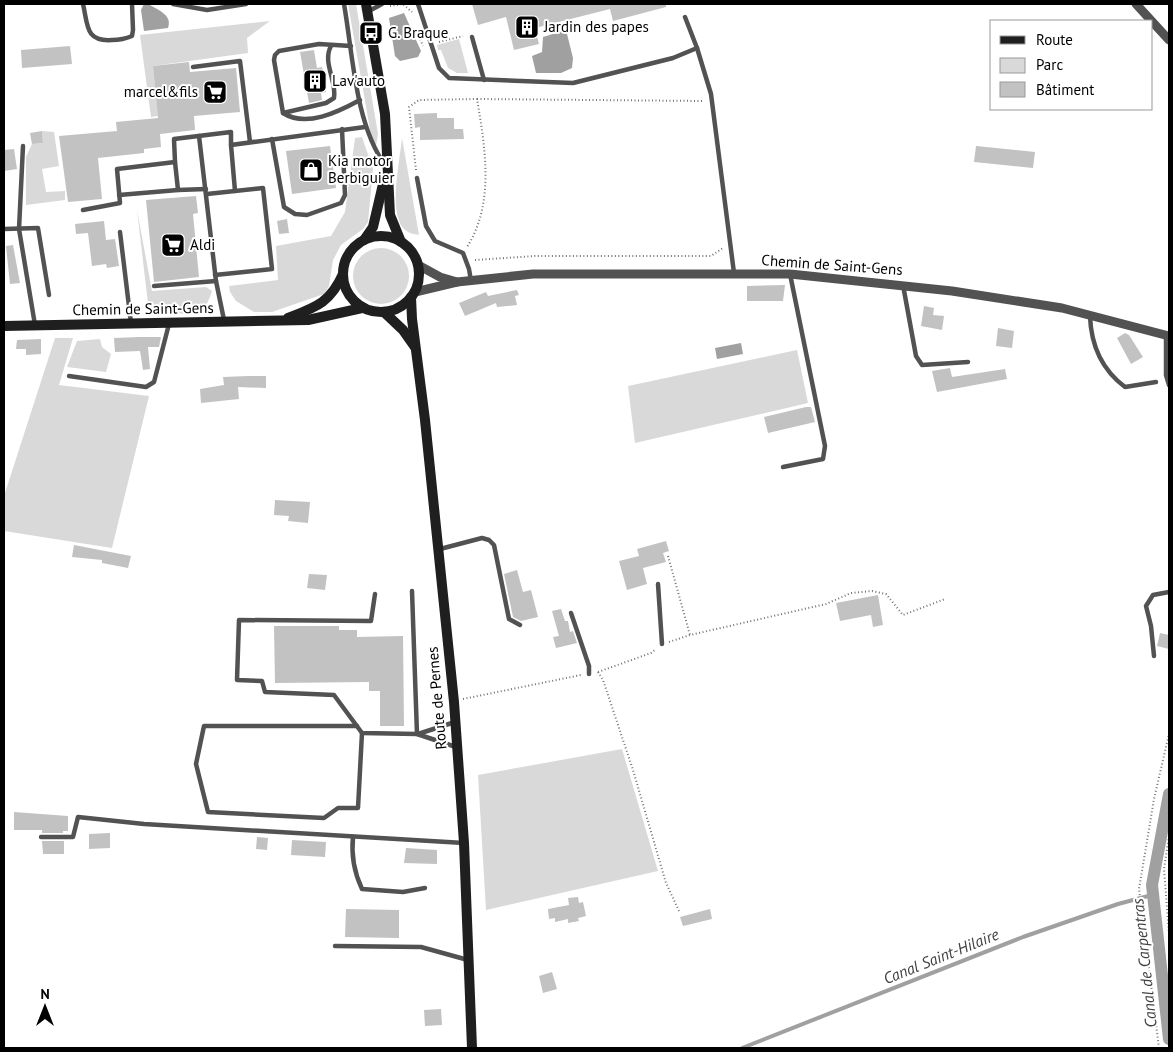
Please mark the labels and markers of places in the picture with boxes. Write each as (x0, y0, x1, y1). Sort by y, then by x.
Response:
building icon: Jardin des papes (514, 14, 540, 40)
place label: Jardin des papes (543, 17, 649, 36)
bus stop icon: G. Braque (358, 20, 384, 46)
place label: G. Braque (388, 23, 448, 42)
building icon: Lav'auto (302, 68, 328, 94)
place label: Lav'auto (332, 71, 385, 90)
supermarket icon: marcel&fils (202, 79, 228, 105)
place label: marcel&fils (124, 82, 198, 101)
place label: Kia motor Berbiguier (328, 151, 394, 187)
shop icon: Kia motor Berbiguier (298, 157, 324, 183)
supermarket icon: Aldi (160, 232, 186, 258)
place label: Aldi (190, 235, 215, 254)

